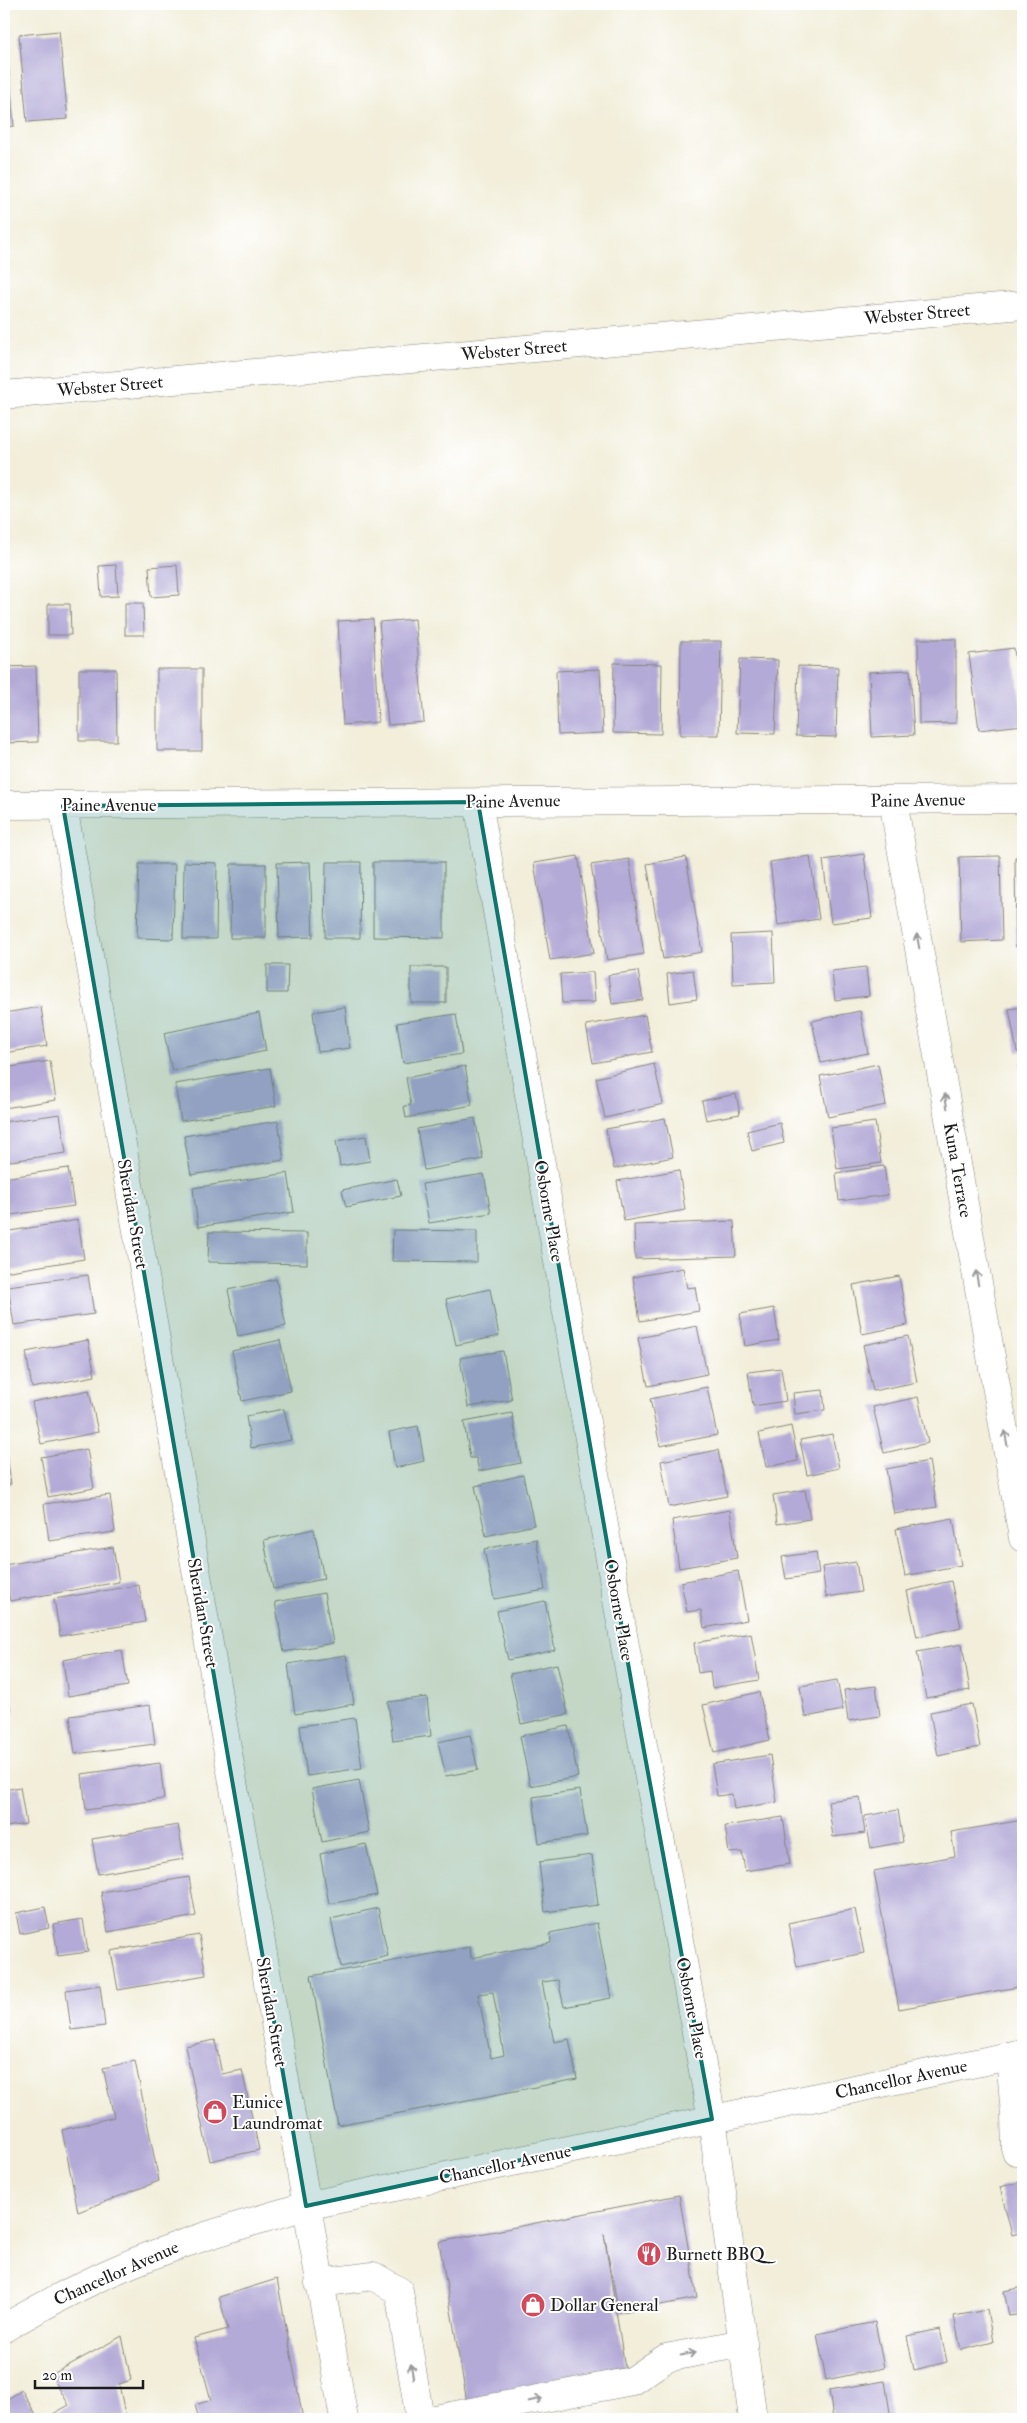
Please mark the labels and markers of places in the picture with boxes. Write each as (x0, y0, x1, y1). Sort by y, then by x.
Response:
place label: Eunice Laundromat (232, 2091, 323, 2135)
shop icon: Eunice Laundromat (202, 2099, 228, 2125)
restaurant icon: Burnett BBQ (636, 2241, 662, 2267)
place label: Burnett BBQ (666, 2243, 777, 2266)
shop icon: Dollar General (520, 2292, 546, 2318)
place label: Dollar General (550, 2294, 659, 2317)

